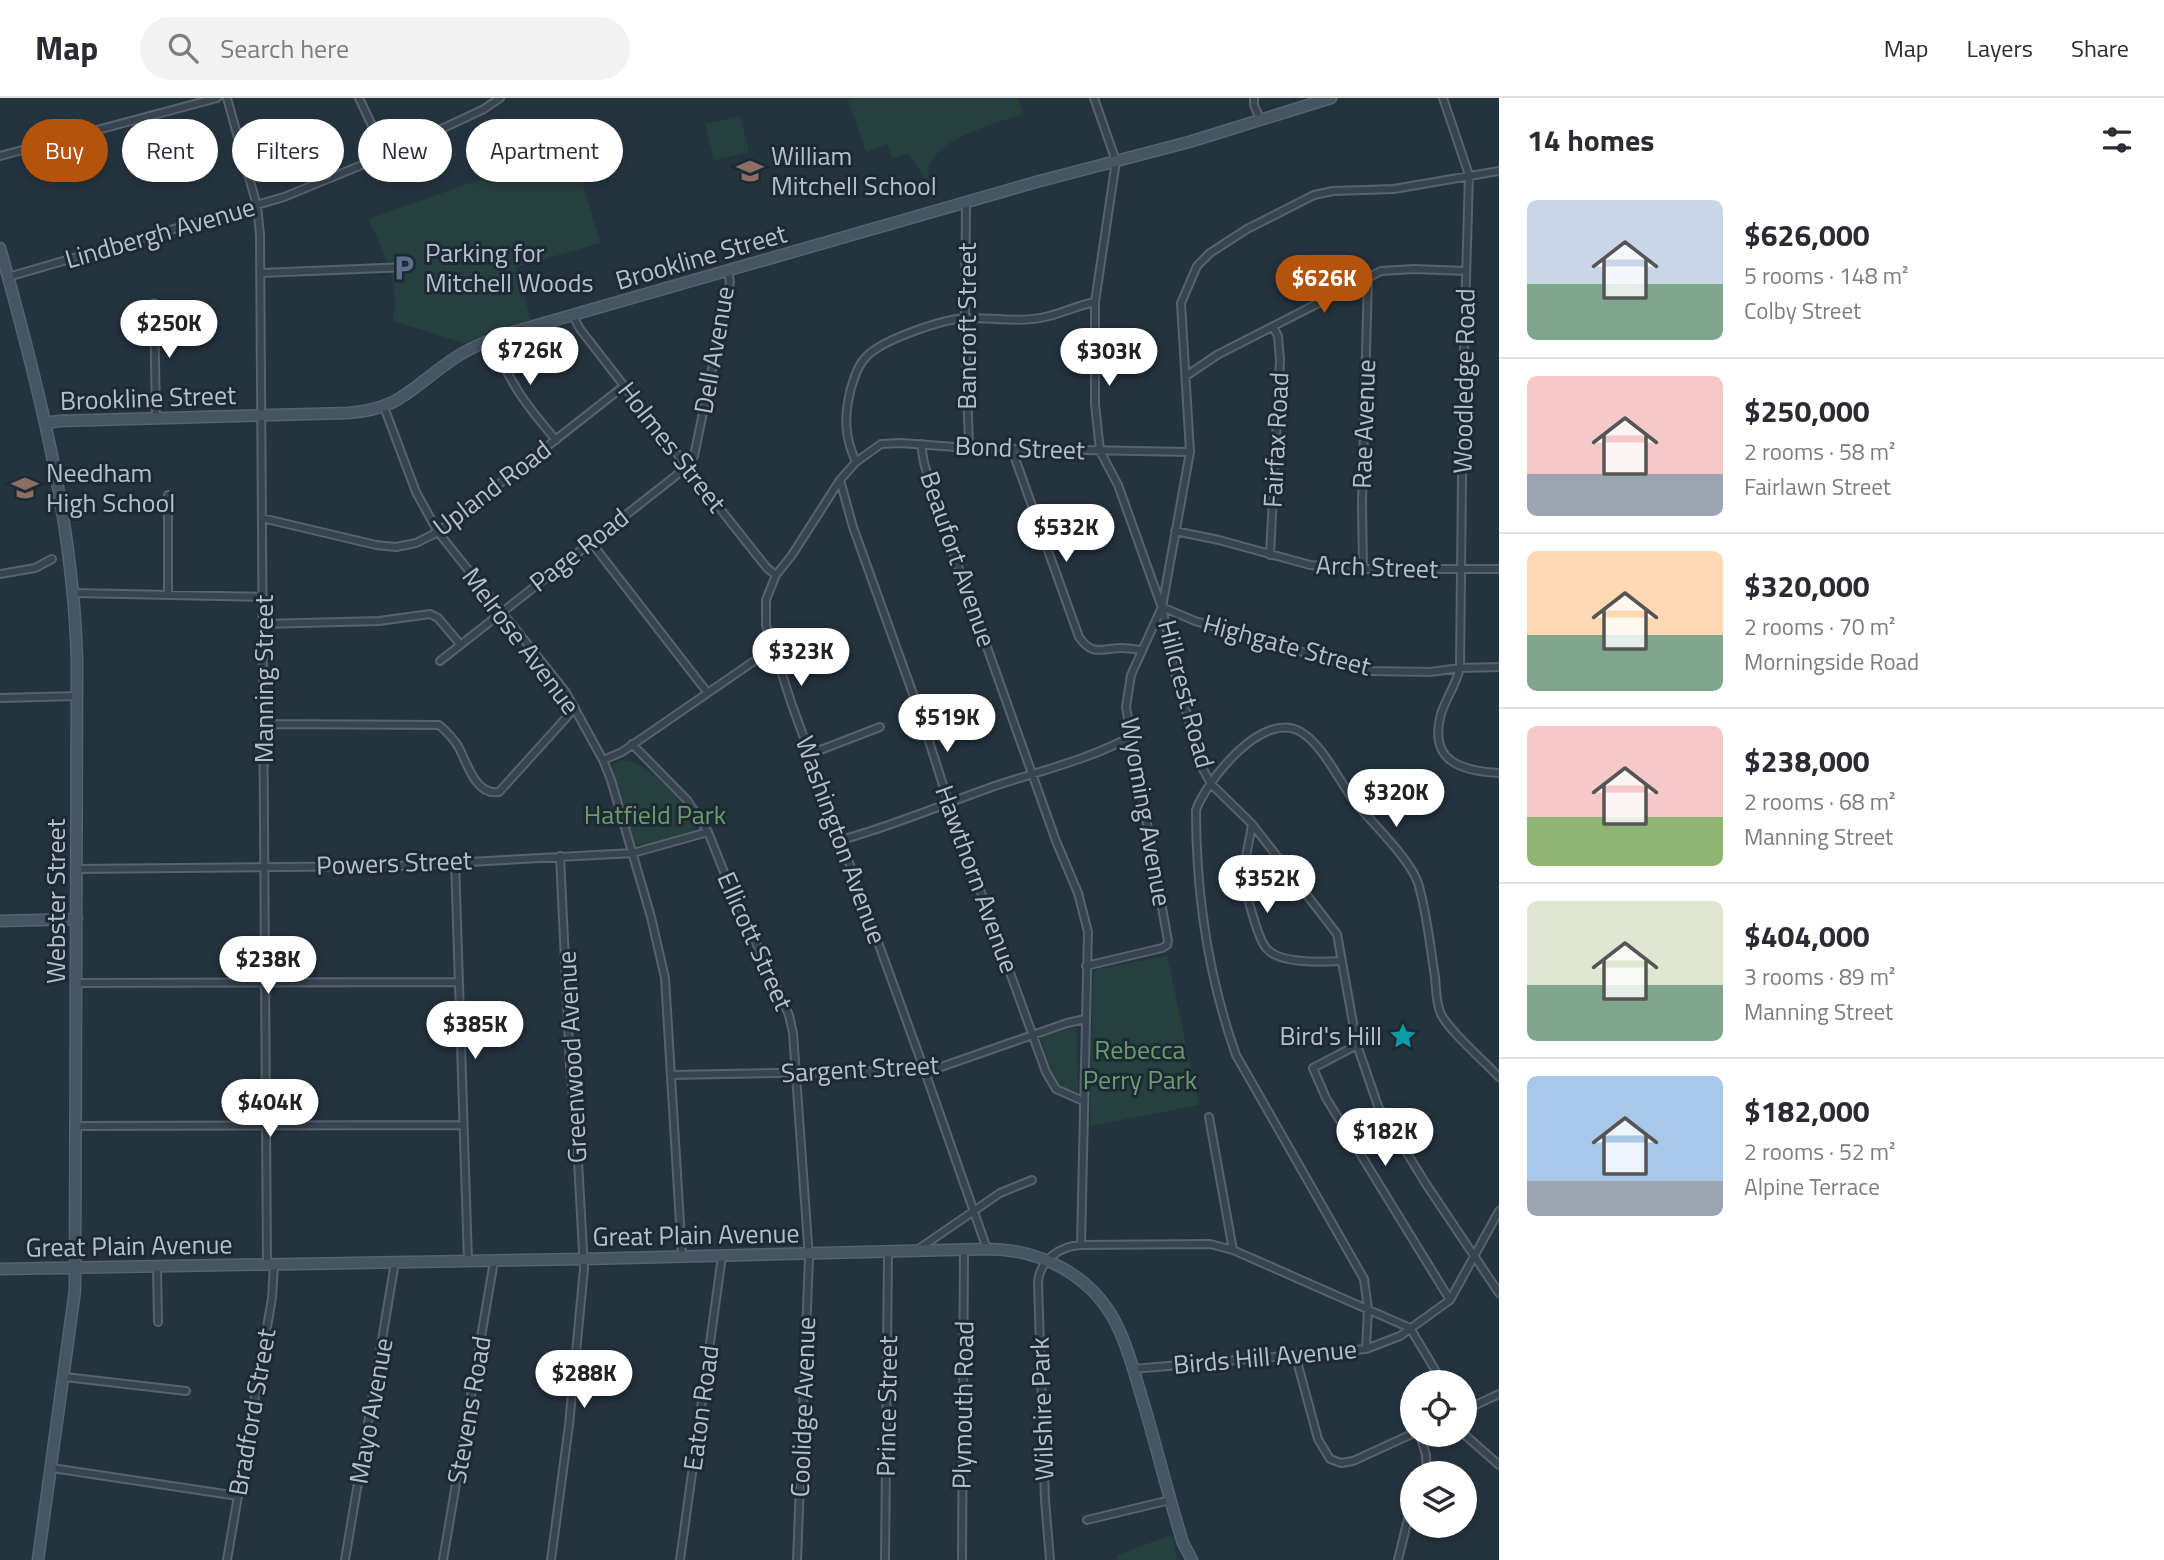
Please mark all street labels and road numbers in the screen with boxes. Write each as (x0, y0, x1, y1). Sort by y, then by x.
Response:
street label: Lindbergh Avenue (60, 187, 259, 278)
street label: Brookline Street (611, 213, 791, 300)
street label: Bancroft Street (947, 242, 986, 410)
street label: Dell Avenue (683, 283, 744, 417)
street label: Woodledge Road (1442, 288, 1485, 474)
street label: Rae Avenue (1342, 359, 1385, 489)
street label: Fairfax Road (1252, 371, 1299, 509)
street label: Holmes Street (609, 373, 736, 521)
street label: Brookline Street (59, 375, 237, 420)
street label: Bond Street (954, 426, 1086, 469)
street label: Upland Road (424, 430, 559, 545)
street label: Beaufort Avenue (910, 466, 1007, 652)
street label: Page Road (521, 498, 637, 601)
street label: Arch Street (1315, 545, 1439, 588)
street label: Melrose Avenue (453, 559, 590, 723)
street label: Manning Street (244, 595, 283, 763)
street label: Highgate Street (1199, 603, 1375, 686)
street label: Hillcrest Road (1148, 616, 1225, 772)
street label: Wyoming Avenue (1111, 715, 1182, 909)
street label: Washington Avenue (786, 730, 897, 949)
street label: Hawthorn Avenue (925, 779, 1030, 978)
street label: Webster Street (36, 818, 75, 984)
street label: Powers Street (316, 840, 472, 885)
street label: Ellicott Street (708, 865, 803, 1016)
street label: Greenwood Avenue (546, 950, 597, 1164)
street label: Sargent Street (780, 1045, 940, 1092)
street label: Great Plain Avenue (592, 1213, 800, 1256)
street label: Great Plain Avenue (25, 1224, 233, 1267)
street label: Coolidge Avenue (780, 1316, 825, 1498)
street label: Plymouth Road (942, 1320, 983, 1489)
street label: Bradford Street (218, 1325, 285, 1499)
street label: Birds Hill Avenue (1171, 1329, 1358, 1384)
street label: Stevens Road (436, 1333, 501, 1487)
street label: Mayo Avenue (338, 1335, 403, 1487)
street label: Prince Street (866, 1335, 907, 1477)
street label: Wilshire Park (1020, 1336, 1063, 1482)
street label: Eaton Road (672, 1343, 729, 1473)

